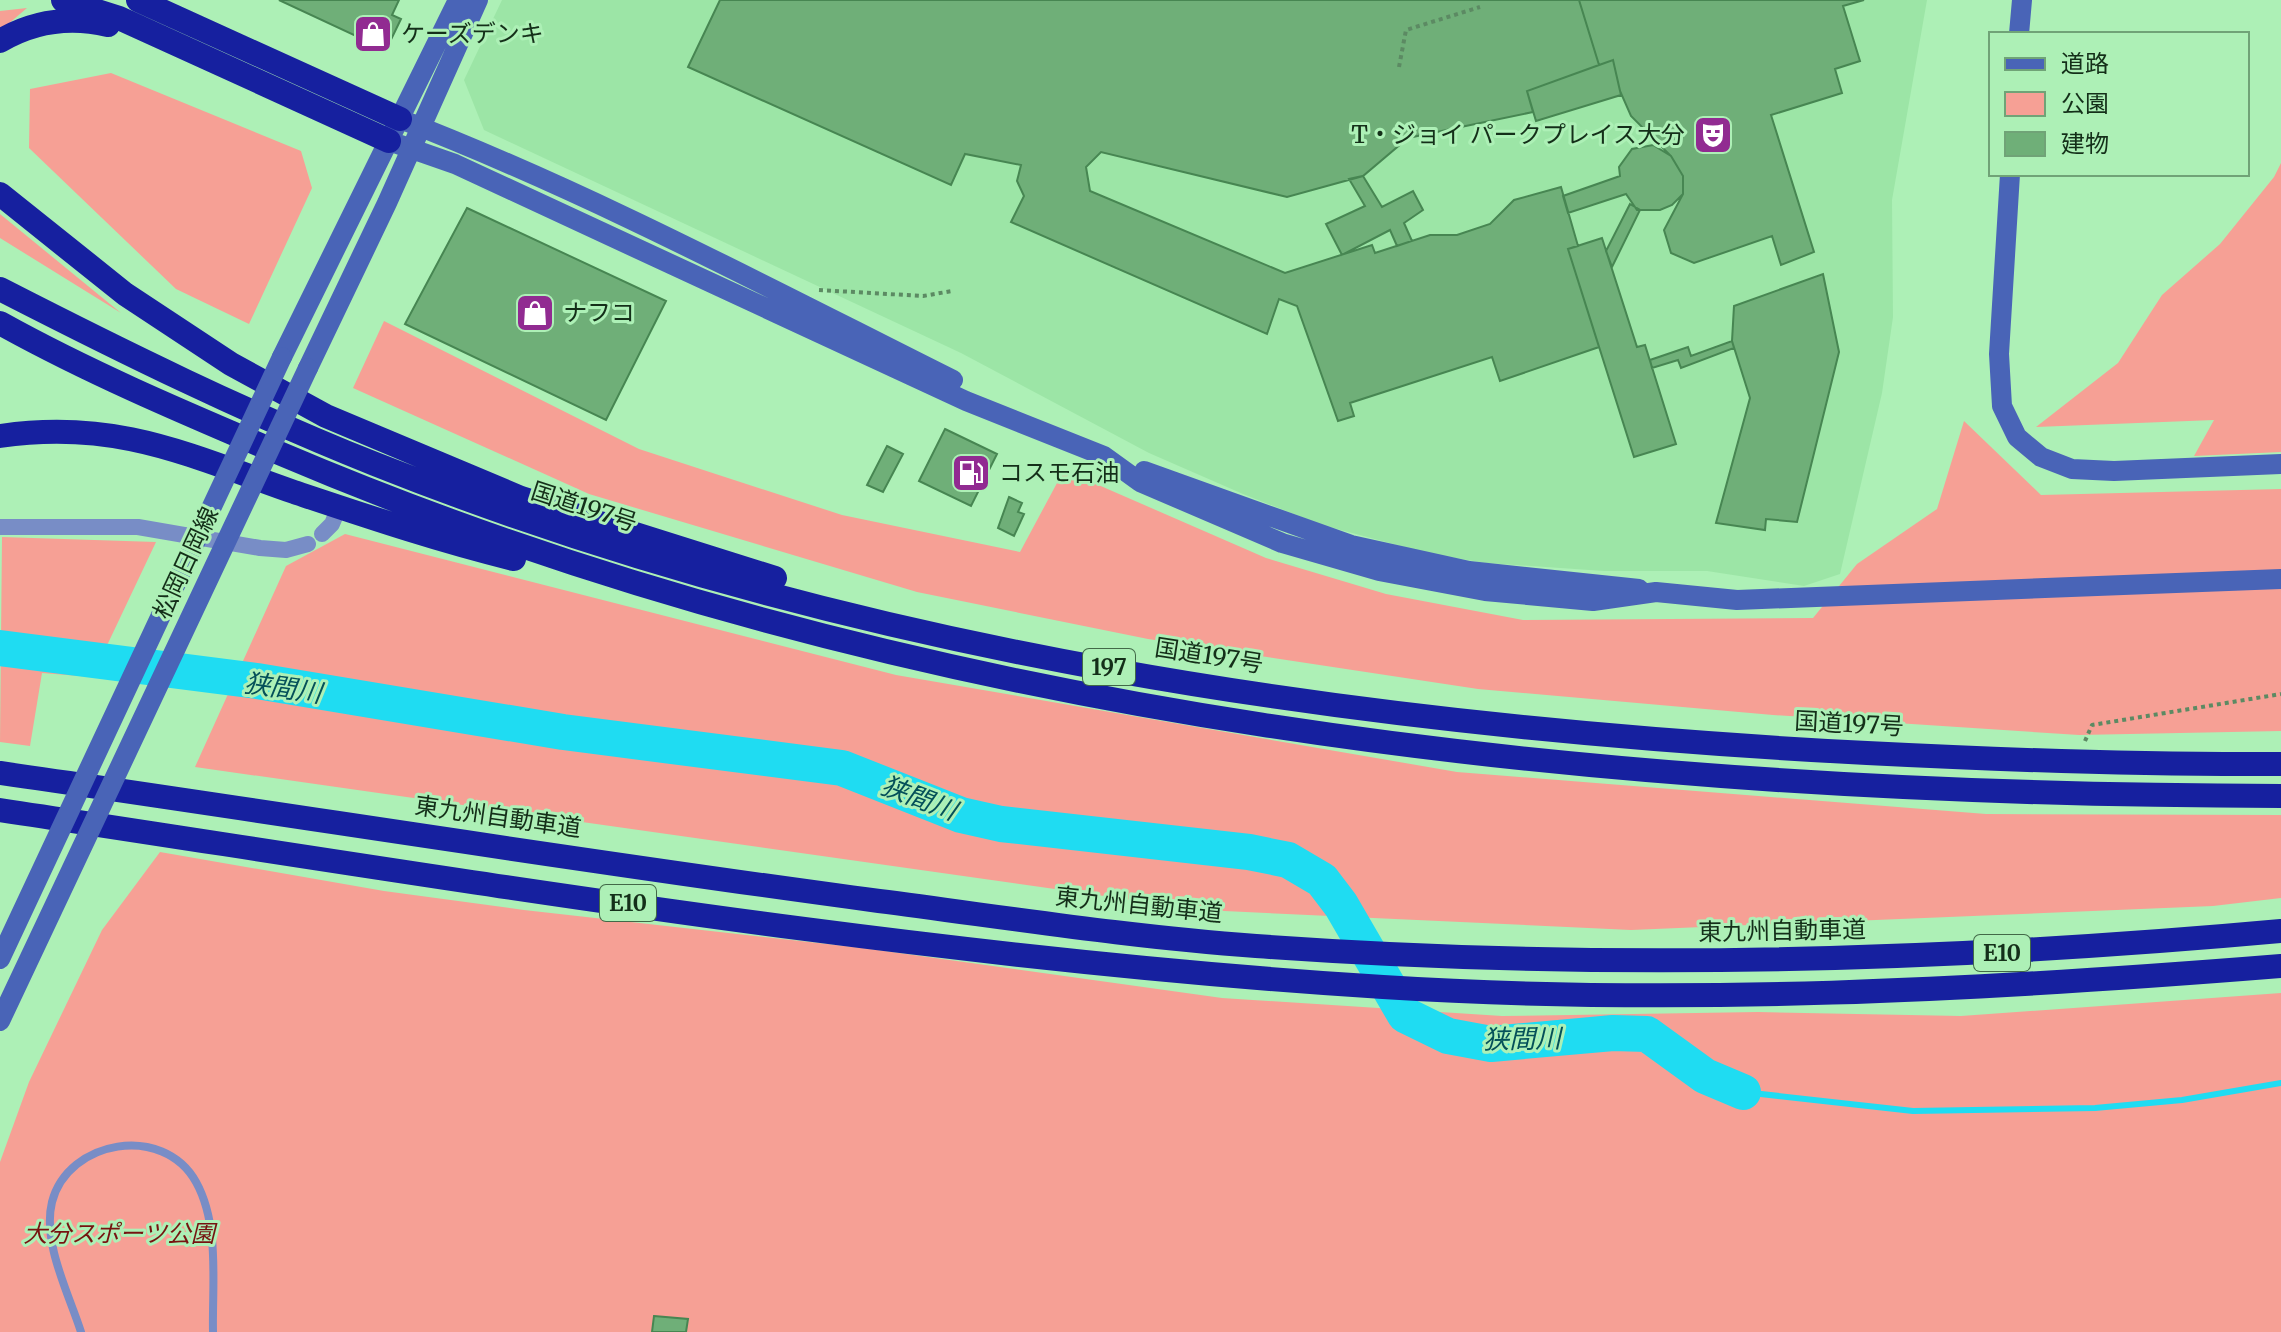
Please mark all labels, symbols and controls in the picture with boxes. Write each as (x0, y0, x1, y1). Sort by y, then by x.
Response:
shop icon: ケーズデンキ (352, 13, 394, 55)
place label: ケーズデンキ (401, 18, 544, 49)
legend (1989, 32, 2249, 176)
text: 道路 (2061, 48, 2109, 79)
text: 公園 (2061, 88, 2109, 119)
theatre icon: T・ジョイ パークプレイス大分 (1692, 114, 1734, 156)
place label: T・ジョイ パークプレイス大分 (1351, 119, 1685, 150)
text: 建物 (2061, 128, 2109, 159)
shop icon: ナフコ (514, 292, 556, 334)
place label: ナフコ (563, 297, 635, 328)
fuel station icon: コスモ石油 (950, 452, 992, 494)
place label: コスモ石油 (999, 457, 1119, 488)
street label: 国道197号 (527, 475, 641, 538)
street label: 松岡日岡線 (146, 502, 225, 624)
street label: 国道197号 (1153, 632, 1266, 679)
road number: 197 (1083, 649, 1135, 685)
water label: 狭間川 (242, 666, 327, 710)
street label: 国道197号 (1794, 705, 1904, 742)
water label: 狭間川 (877, 768, 964, 828)
street label: 東九州自動車道 (413, 789, 583, 844)
street label: 東九州自動車道 (1054, 880, 1224, 929)
road number: E10 (600, 885, 656, 921)
street label: 東九州自動車道 (1698, 914, 1866, 947)
road number: E10 (1974, 935, 2030, 971)
water label: 狭間川 (1483, 1021, 1564, 1056)
park label: 大分スポーツ公園 (23, 1218, 218, 1249)

